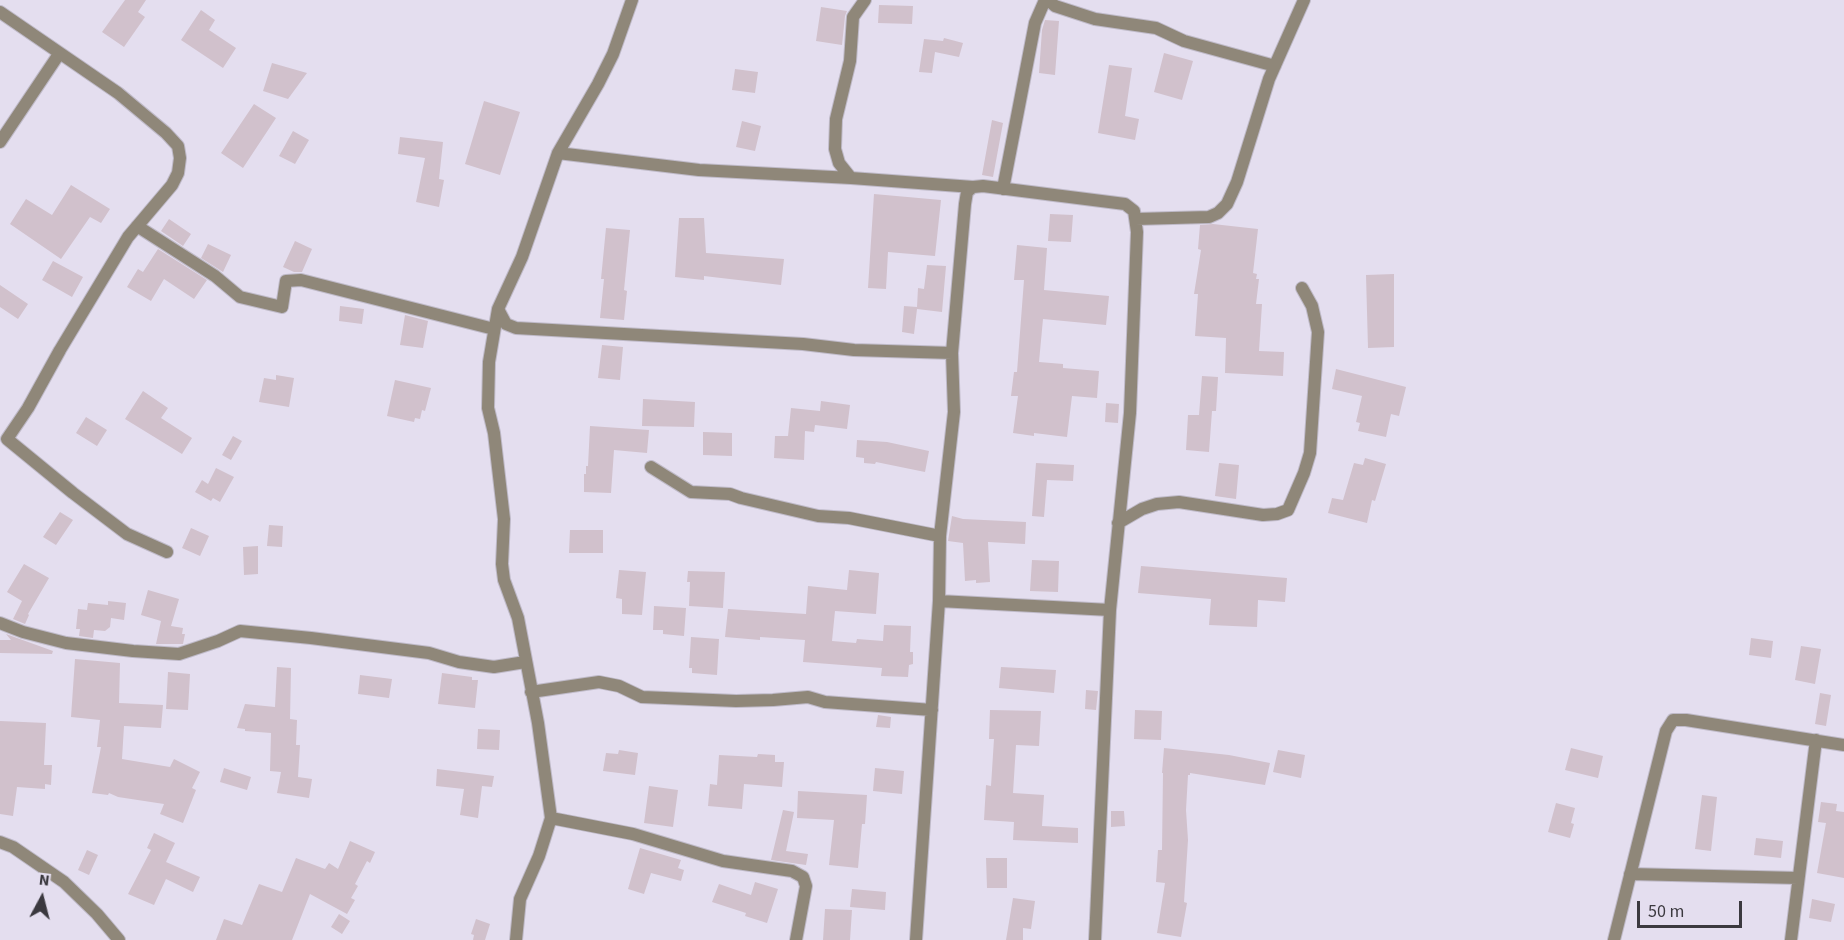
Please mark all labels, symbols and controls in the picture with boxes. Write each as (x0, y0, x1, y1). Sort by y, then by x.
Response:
north arrow (12, 868, 72, 928)
text: N (38, 869, 51, 892)
scale bar (1640, 889, 1745, 927)
text: 50 m (1648, 899, 1684, 924)

